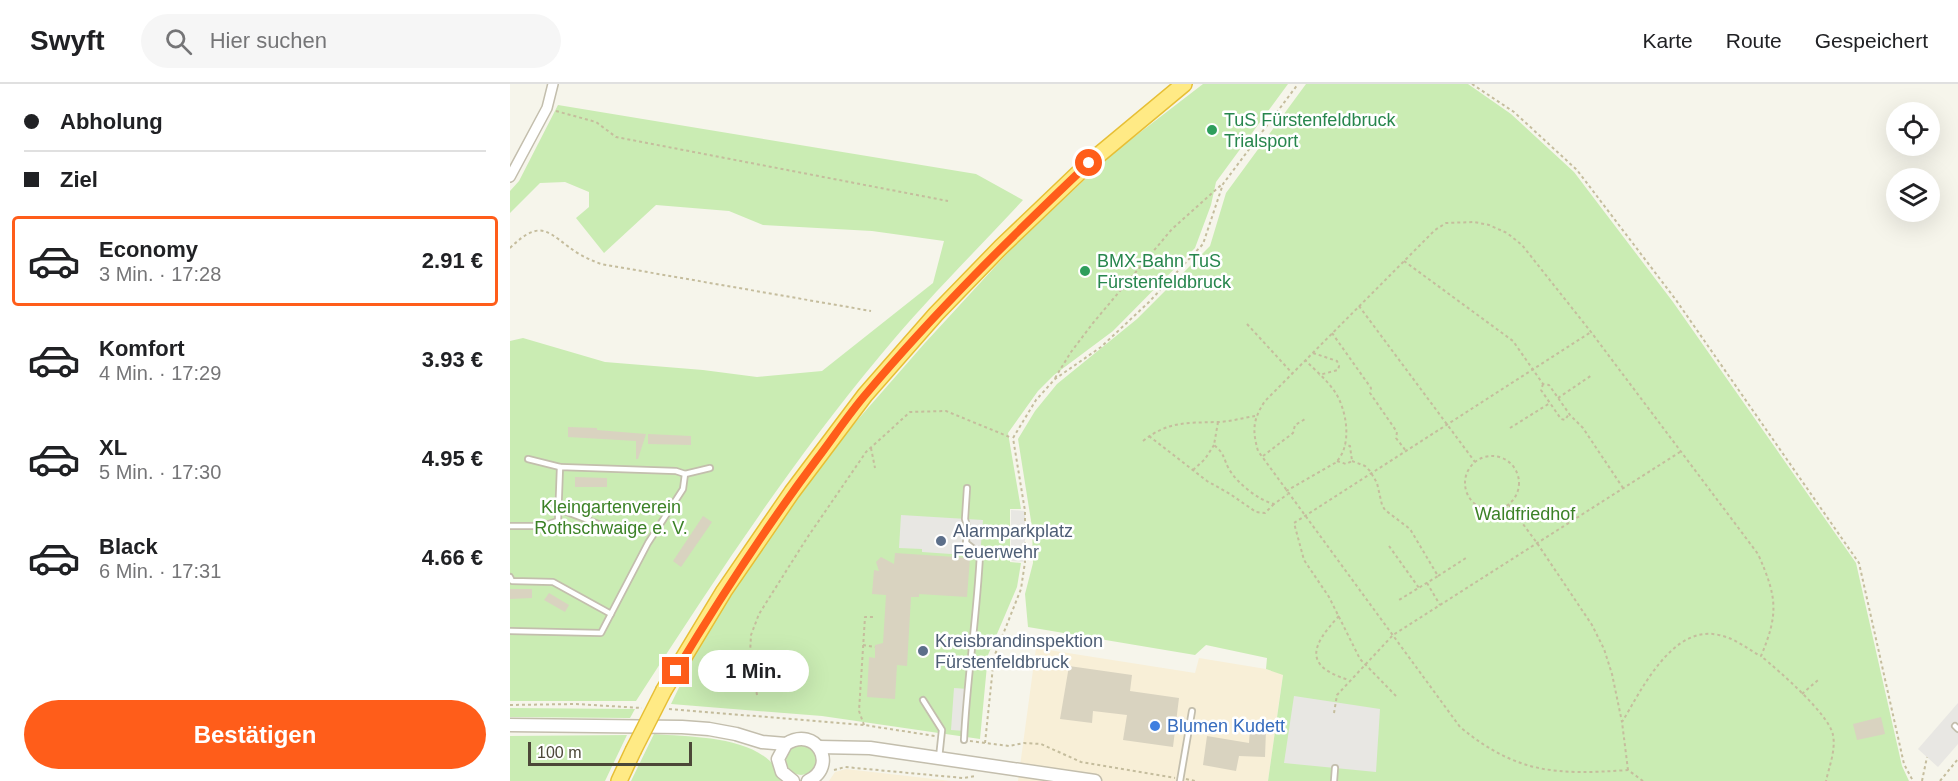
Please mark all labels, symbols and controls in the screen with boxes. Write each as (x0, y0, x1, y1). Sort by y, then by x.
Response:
search box (141, 14, 561, 68)
text: Swyft (30, 25, 105, 56)
icon: search (162, 25, 195, 58)
text: Hier suchen (210, 28, 327, 53)
text: Karte (1643, 29, 1693, 52)
text: Route (1726, 29, 1782, 52)
text: Gespeichert (1815, 29, 1928, 52)
map controls (1886, 102, 1940, 222)
button: locate (1886, 102, 1940, 156)
text: Abholung (60, 109, 163, 134)
place label: TuS Fürstenfeldbruck Trialsport (1224, 110, 1396, 151)
marker: TuS Fürstenfeldbruck Trialsport (1205, 123, 1219, 137)
route start (1075, 149, 1102, 176)
text: Ziel (60, 167, 98, 192)
button: layers (1886, 168, 1940, 222)
icon: car (27, 234, 81, 288)
text: Economy (99, 237, 198, 262)
text: 2.91 € (422, 248, 483, 273)
place label: BMX-Bahn TuS Fürstenfeldbruck (1097, 251, 1232, 292)
text: 3 Min. · 17:28 (99, 263, 221, 285)
marker: BMX-Bahn TuS Fürstenfeldbruck (1078, 264, 1092, 278)
icon: car (27, 333, 81, 387)
text: Komfort (99, 336, 185, 361)
text: 3.93 € (422, 347, 483, 372)
text: 4 Min. · 17:29 (99, 362, 221, 384)
icon: car (27, 432, 81, 486)
text: XL (99, 435, 127, 460)
text: 4.95 € (422, 446, 483, 471)
text: 5 Min. · 17:30 (99, 461, 221, 483)
park label: Kleingartenverein Rothschwaige e. V. (534, 497, 688, 538)
park label: Waldfriedhof (1475, 504, 1576, 524)
place label: Alarmparkplatz Feuerwehr (953, 521, 1073, 562)
icon: car (27, 531, 81, 585)
text: Black (99, 534, 158, 559)
marker: Alarmparkplatz Feuerwehr (934, 534, 948, 548)
text: 4.66 € (422, 545, 483, 570)
text: 6 Min. · 17:31 (99, 560, 221, 582)
place label: Kreisbrandinspektion Fürstenfeldbruck (935, 631, 1103, 672)
marker: Kreisbrandinspektion Fürstenfeldbruck (916, 644, 930, 658)
callout: 1 Min. (697, 650, 808, 692)
route end (662, 657, 689, 684)
text: 1 Min. (725, 660, 782, 682)
button: Bestätigen (24, 700, 486, 769)
place label: Blumen Kudett (1167, 716, 1285, 736)
marker: Blumen Kudett (1148, 719, 1162, 733)
scale bar (528, 739, 692, 766)
text: 100 m (537, 744, 581, 761)

